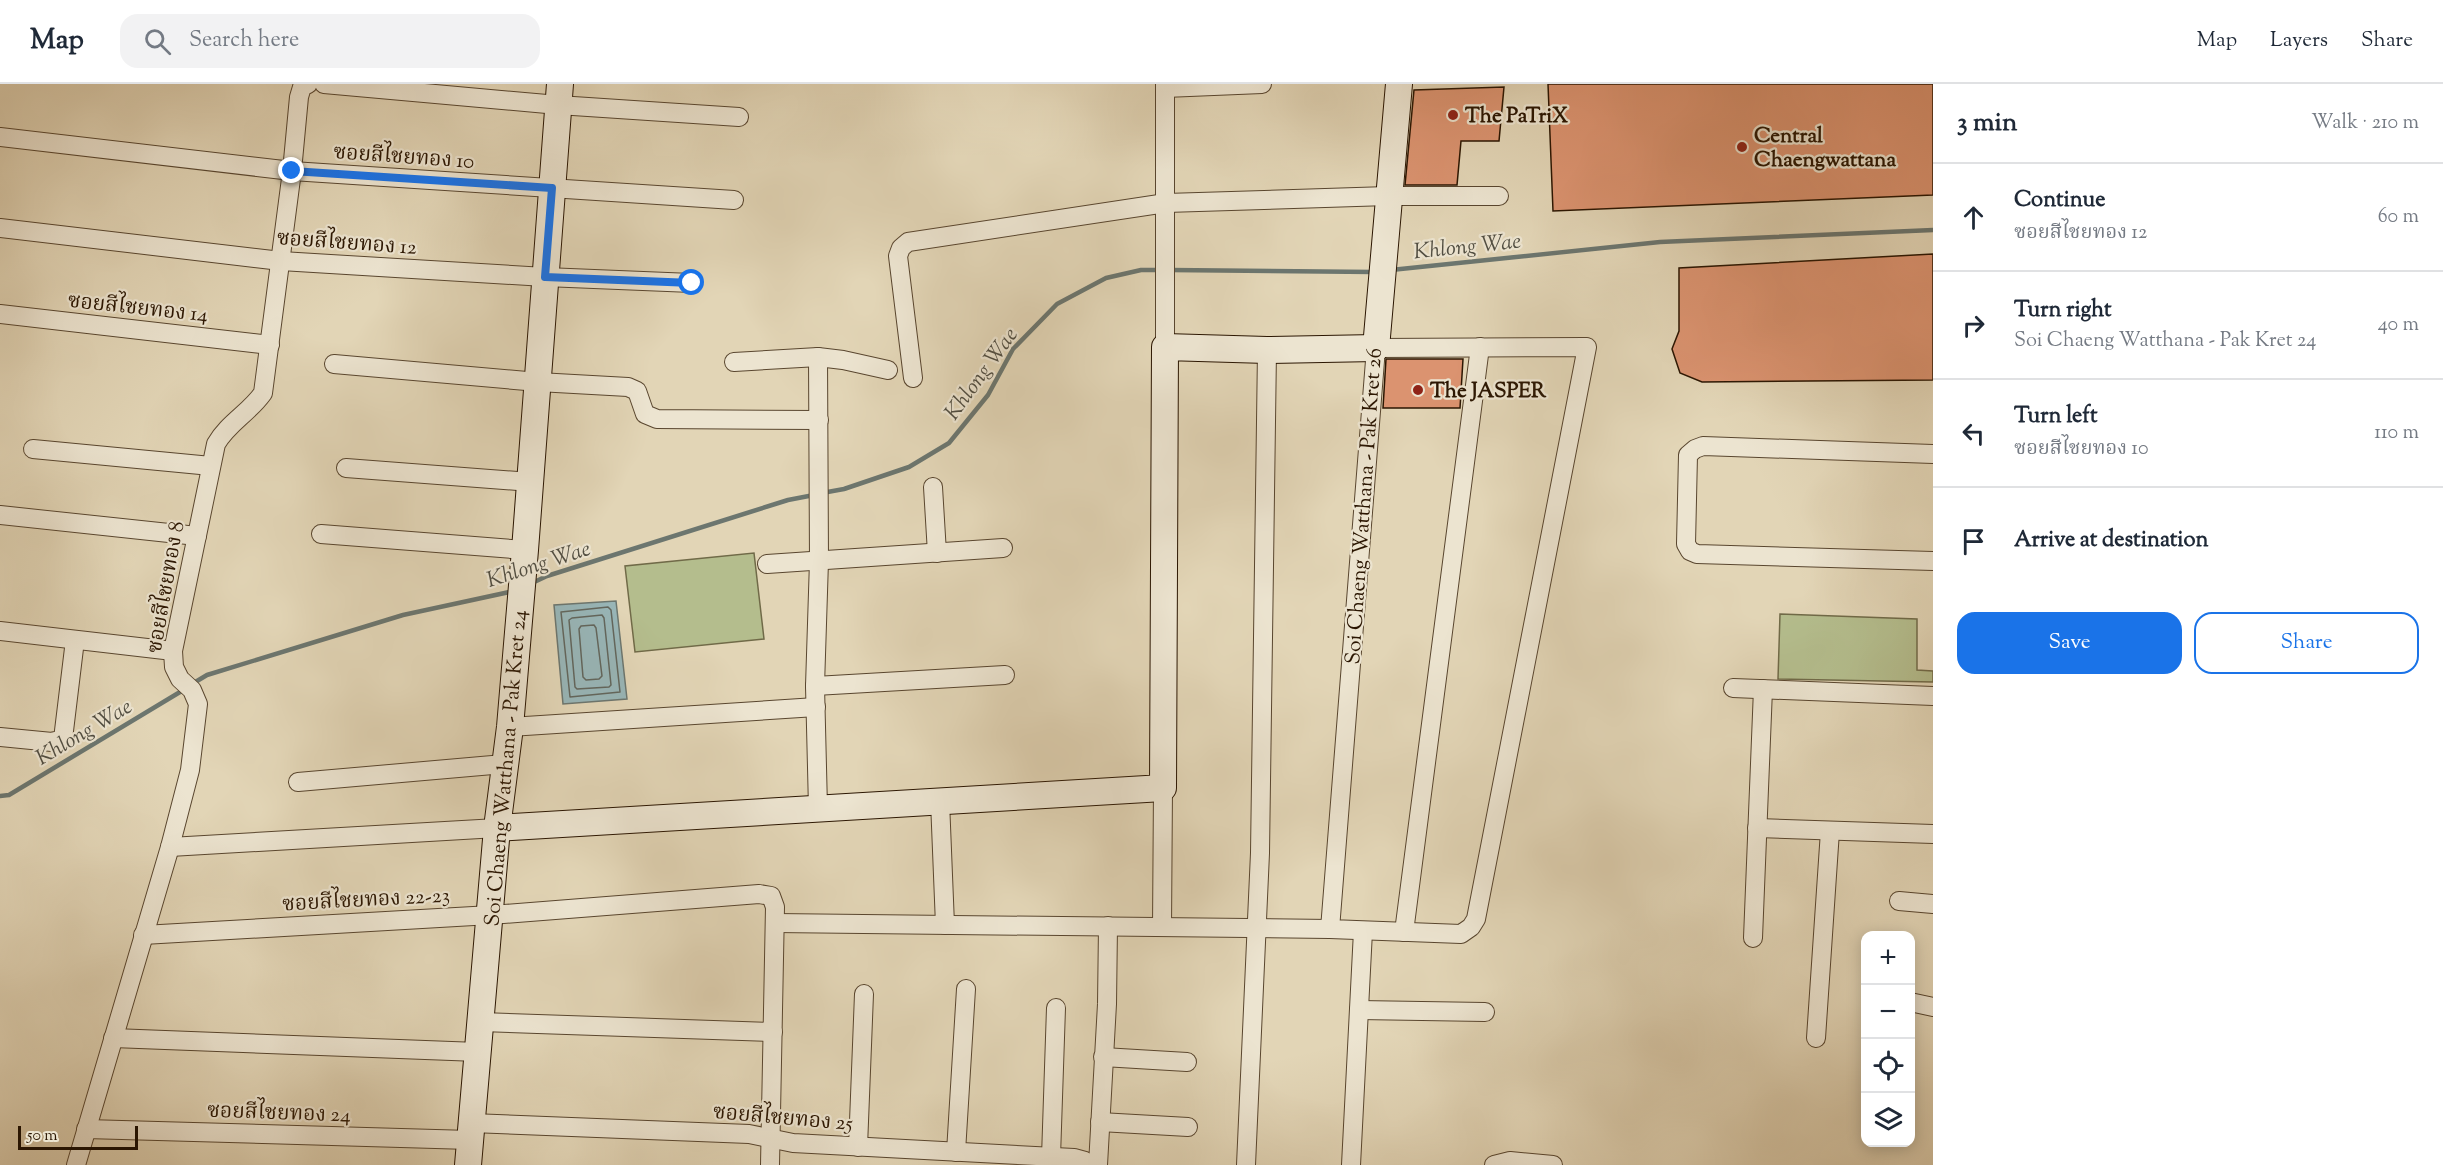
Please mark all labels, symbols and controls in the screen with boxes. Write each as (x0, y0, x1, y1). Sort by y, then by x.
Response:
search box (120, 14, 540, 68)
text: Map (30, 21, 84, 61)
icon: search (141, 25, 174, 58)
text: Search here (189, 25, 299, 57)
text: Map (2197, 26, 2237, 56)
text: Layers (2270, 26, 2328, 56)
text: Share (2361, 26, 2413, 56)
place label: The PaTriX (1465, 102, 1568, 132)
text: 3 min (1957, 105, 2017, 142)
marker: The PaTriX (1446, 108, 1460, 122)
text: Walk · 210 m (2311, 109, 2419, 138)
place label: Central Chaengwattana (1754, 122, 1897, 176)
street label: ซอยสีไชยทอง 10 (332, 136, 475, 178)
marker: Central Chaengwattana (1735, 140, 1749, 154)
route end (278, 157, 304, 183)
text: Continue (2014, 185, 2105, 217)
icon: ahead (1957, 201, 1990, 234)
text: 60 m (2378, 203, 2419, 232)
text: ซอยสีไชยทอง 12 (2014, 219, 2147, 248)
street label: ซอยสีไชยทอง 12 (276, 222, 418, 264)
water label: Khlong Wae (1412, 226, 1523, 270)
route start (678, 269, 704, 295)
street label: ซอยสีไชยทอง 14 (66, 285, 210, 331)
text: Turn right (2014, 295, 2111, 327)
icon: right (1957, 309, 1990, 342)
text: 40 m (2378, 311, 2419, 340)
water label: Khlong Wae (938, 322, 1027, 428)
text: Soi Chaeng Watthana - Pak Kret 24 (2014, 327, 2316, 356)
street label: Soi Chaeng Watthana - Pak Kret 26 (1339, 347, 1391, 665)
place label: The JASPER (1430, 377, 1547, 407)
marker: The JASPER (1411, 383, 1425, 397)
text: Turn left (2014, 401, 2097, 433)
icon: left (1957, 417, 1990, 450)
text: 110 m (2374, 419, 2419, 448)
text: ซอยสีไชยทอง 10 (2014, 435, 2148, 464)
street label: ซอยสีไชยทอง 8 (139, 519, 193, 656)
icon: arrive (1957, 525, 1990, 558)
text: Arrive at destination (2014, 525, 2209, 557)
water label: Khlong Wae (483, 534, 595, 598)
street label: Soi Chaeng Watthana - Pak Kret 24 (478, 609, 536, 928)
button: Save (1957, 612, 2182, 674)
button: Share (2194, 612, 2419, 674)
water label: Khlong Wae (30, 692, 139, 775)
street label: ซอยสีไชยทอง 22-23 (281, 880, 451, 920)
map controls (1861, 931, 1915, 1147)
button: + (1861, 931, 1915, 985)
button: − (1861, 985, 1915, 1039)
button: locate (1861, 1039, 1915, 1093)
button: layers (1861, 1093, 1915, 1147)
street label: ซอยสีไชยทอง 24 (207, 1095, 351, 1131)
street label: ซอยสีไชยทอง 25 (712, 1096, 854, 1140)
scale bar (18, 1123, 138, 1150)
text: 50 m (27, 1125, 58, 1148)

